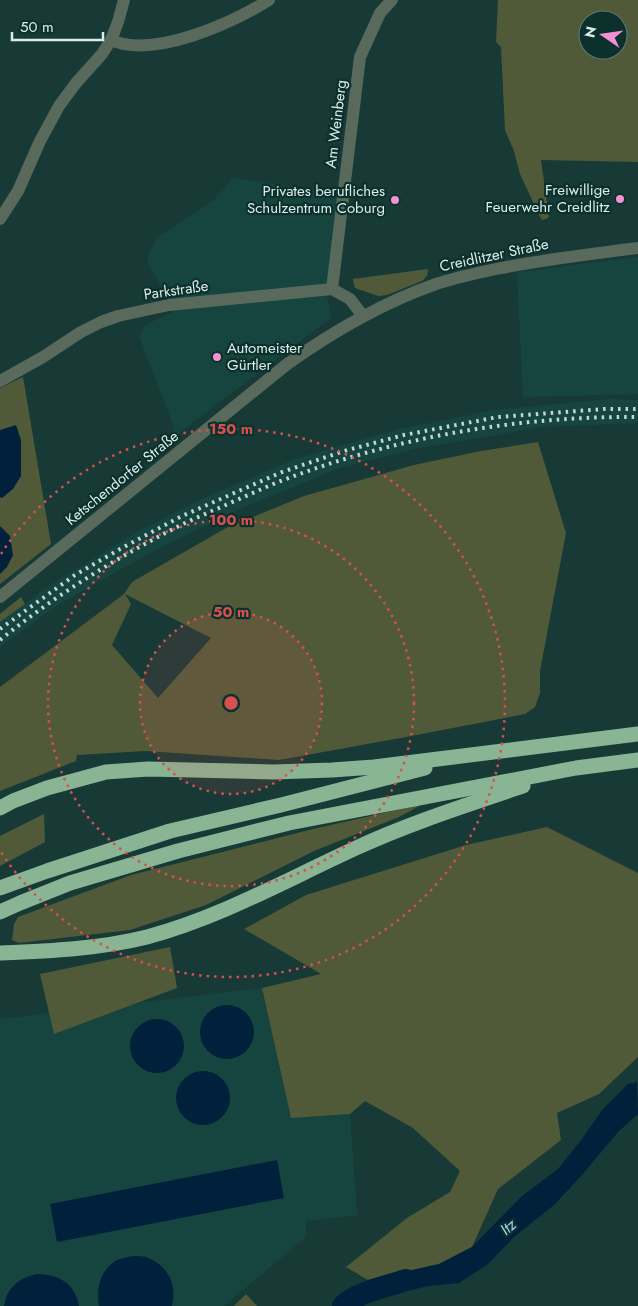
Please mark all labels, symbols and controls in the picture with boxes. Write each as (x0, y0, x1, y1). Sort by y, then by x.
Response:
scale bar (12, 10, 104, 42)
north arrow (578, 10, 628, 60)
text: 50 m (20, 16, 54, 38)
text: N (579, 24, 601, 40)
street label: Am Weinberg (320, 78, 352, 170)
place label: Freiwillige Feuerwehr Creidlitz (486, 179, 610, 218)
place label: Privates berufliches Schulzentrum Coburg (247, 180, 385, 219)
marker: Freiwillige Feuerwehr Creidlitz (614, 193, 626, 205)
marker: Privates berufliches Schulzentrum Coburg (389, 194, 401, 206)
street label: Creidlitzer Straße (438, 233, 551, 277)
street label: Parkstraße (142, 275, 210, 305)
place label: Automeister Gürtler (227, 337, 303, 376)
marker: Automeister Gürtler (211, 351, 223, 363)
text: 150 m (209, 418, 253, 440)
street label: Ketschendorfer Straße (61, 425, 184, 531)
text: 100 m (209, 509, 253, 531)
text: 50 m (213, 601, 249, 623)
centre of rings (222, 694, 240, 712)
water label: Itz (495, 1213, 522, 1240)

